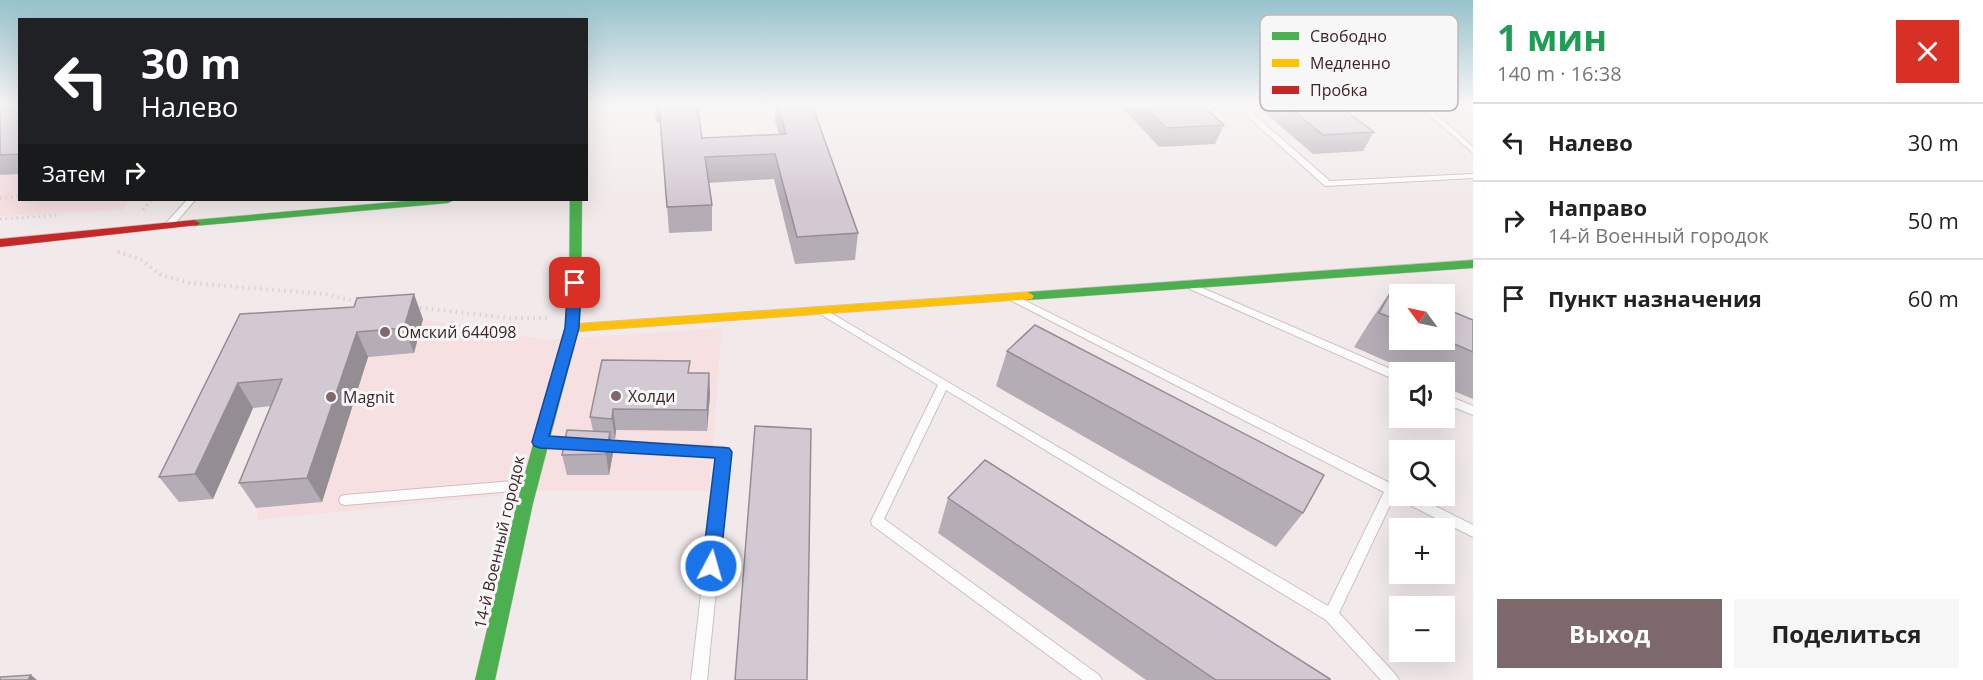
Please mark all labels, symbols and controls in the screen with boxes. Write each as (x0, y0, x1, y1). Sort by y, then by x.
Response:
text: 1 мин (1497, 13, 1607, 62)
legend (1260, 15, 1458, 111)
button: close (1896, 20, 1959, 83)
text: Свободно (1310, 25, 1387, 47)
text: 30 m (141, 34, 241, 91)
icon: left (42, 42, 120, 120)
text: Медленно (1310, 52, 1391, 74)
text: 140 m · 16:38 (1497, 60, 1622, 87)
text: Пробка (1310, 79, 1368, 101)
text: Налево (141, 88, 238, 125)
icon: left (1497, 126, 1530, 159)
text: Налево (1548, 127, 1633, 157)
text: 30 m (1908, 127, 1959, 157)
icon: right (118, 156, 151, 189)
text: Затем (42, 158, 106, 188)
text: Направо (1548, 192, 1647, 222)
icon: right (1497, 204, 1530, 237)
text: 50 m (1908, 205, 1959, 235)
text: 14-й Военный городок (1548, 222, 1769, 249)
pin (549, 257, 600, 308)
icon: arrive (558, 266, 591, 299)
icon: arrive (1497, 282, 1530, 315)
text: Пункт назначения (1548, 283, 1762, 313)
text: 60 m (1908, 283, 1959, 313)
north arrow (1389, 284, 1455, 350)
map controls (1389, 284, 1455, 662)
place label: Омский 644098 (397, 321, 517, 343)
marker: Омский 644098 (378, 325, 392, 339)
button: sound (1389, 362, 1455, 428)
place label: Холди (628, 385, 675, 407)
place label: Magnit (343, 386, 395, 408)
marker: Холди (609, 389, 623, 403)
marker: Magnit (324, 390, 338, 404)
button: search (1389, 440, 1455, 506)
street label: 14-й Военный городок (468, 453, 530, 631)
button: + (1389, 518, 1455, 584)
position arrow (679, 534, 743, 598)
button: − (1389, 596, 1455, 662)
button: Выход (1497, 599, 1722, 668)
button: Поделиться (1734, 599, 1959, 668)

